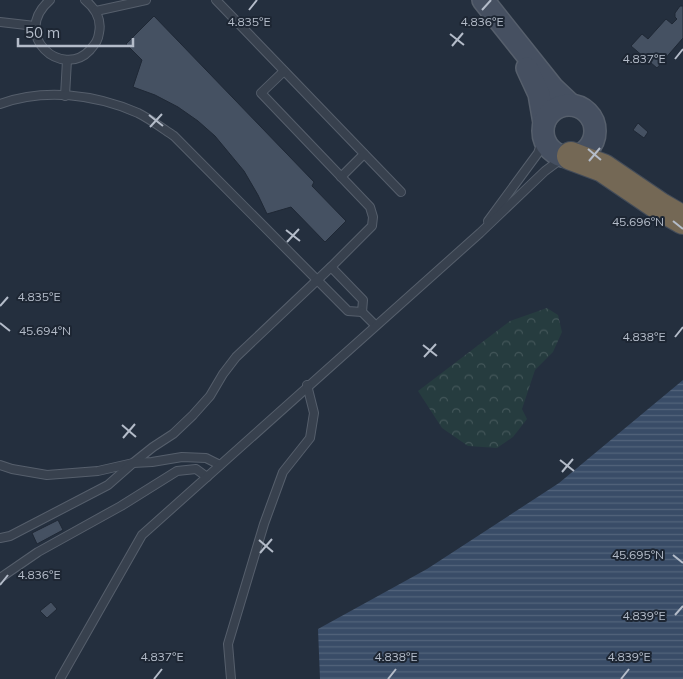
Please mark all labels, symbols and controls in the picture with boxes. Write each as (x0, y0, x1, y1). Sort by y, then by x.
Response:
text: 4.835°E (227, 14, 271, 29)
text: 4.836°E (460, 14, 504, 29)
scale bar (18, 15, 132, 47)
text: 50 m (25, 23, 60, 42)
text: 4.837°E (622, 51, 666, 66)
text: 45.696°N (612, 214, 664, 229)
text: 4.835°E (17, 289, 61, 304)
text: 45.694°N (19, 323, 71, 338)
text: 4.838°E (622, 329, 666, 344)
text: 45.695°N (612, 547, 664, 562)
text: 4.836°E (17, 567, 61, 582)
text: 4.839°E (622, 608, 666, 623)
text: 4.837°E (140, 649, 184, 664)
text: 4.838°E (374, 649, 418, 664)
text: 4.839°E (607, 649, 651, 664)

